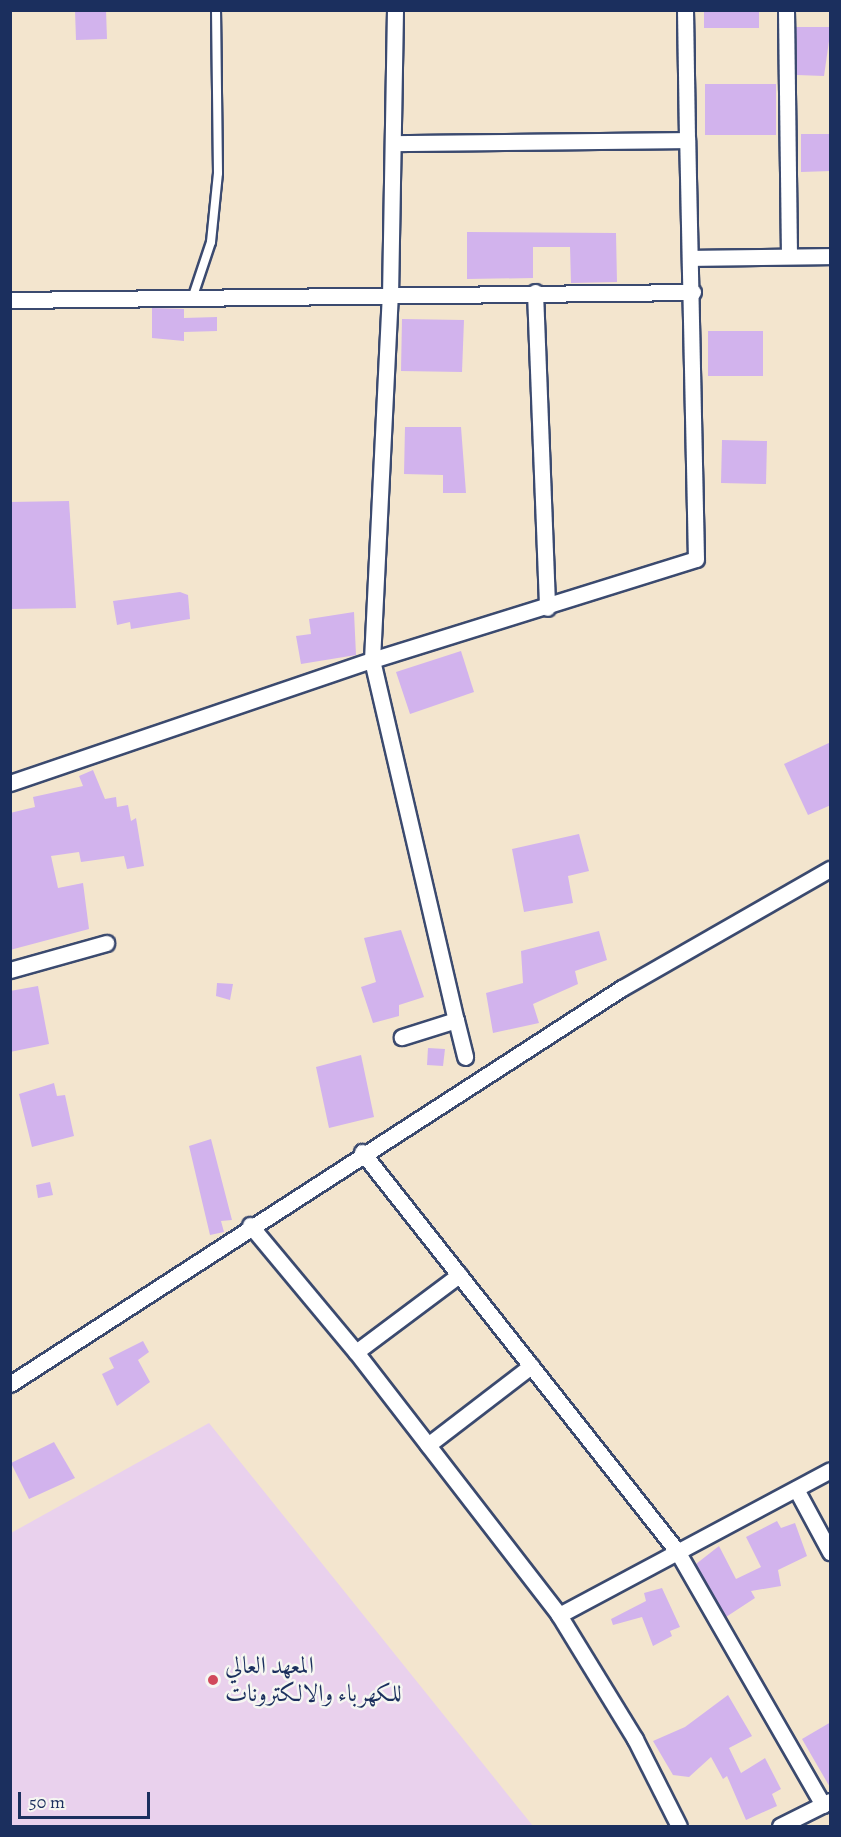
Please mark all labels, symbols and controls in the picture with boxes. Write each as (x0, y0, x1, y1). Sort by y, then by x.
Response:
place label: المعهد العالي للكهرباء والالكترونات (225, 1652, 402, 1708)
marker: المعهد العالي للكهرباء والالكترونات (206, 1673, 220, 1687)
scale bar (21, 1780, 153, 1818)
text: 50 m (29, 1790, 65, 1814)

